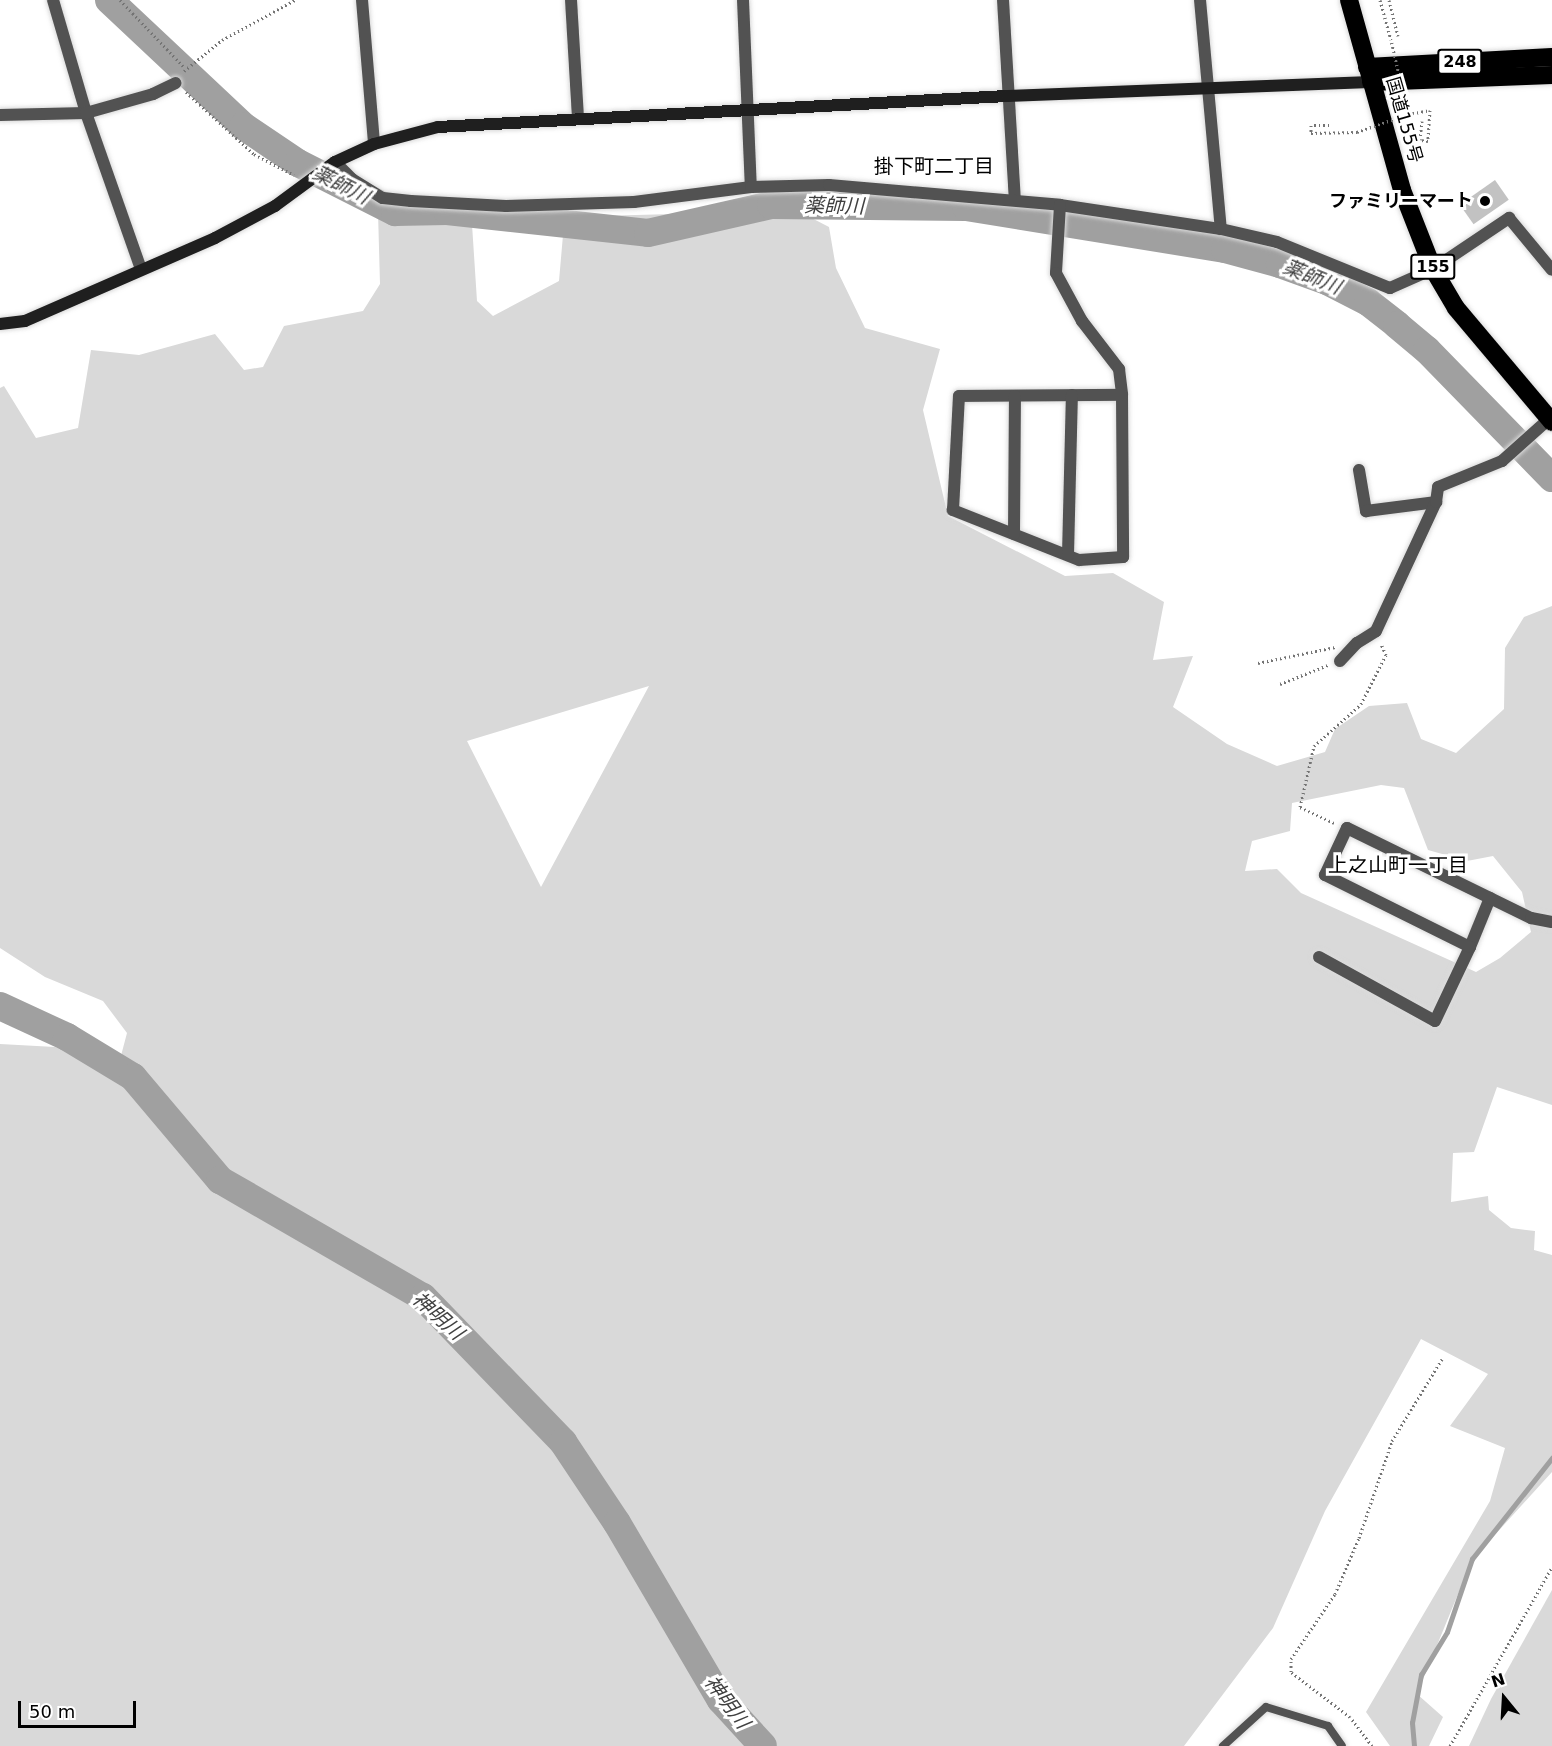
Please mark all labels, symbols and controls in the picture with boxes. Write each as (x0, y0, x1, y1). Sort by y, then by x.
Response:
road number: 248 (1436, 49, 1484, 75)
street label: 国道155号 (1381, 75, 1427, 165)
district label: 掛下町二丁目 (874, 154, 994, 178)
water label: 薬師川 (309, 161, 373, 209)
place label: ファミリーマート (1329, 190, 1473, 212)
water label: 薬師川 (804, 193, 864, 219)
marker: ファミリーマート (1478, 194, 1492, 208)
road number: 155 (1409, 254, 1457, 280)
water label: 薬師川 (1280, 255, 1344, 299)
district label: 上之山町一丁目 (1328, 853, 1468, 877)
water label: 神明川 (408, 1287, 468, 1345)
north arrow (1474, 1668, 1534, 1728)
text: N (1489, 1669, 1508, 1692)
water label: 神明川 (699, 1671, 755, 1733)
scale bar (21, 1689, 140, 1727)
text: 50 m (29, 1701, 75, 1722)

